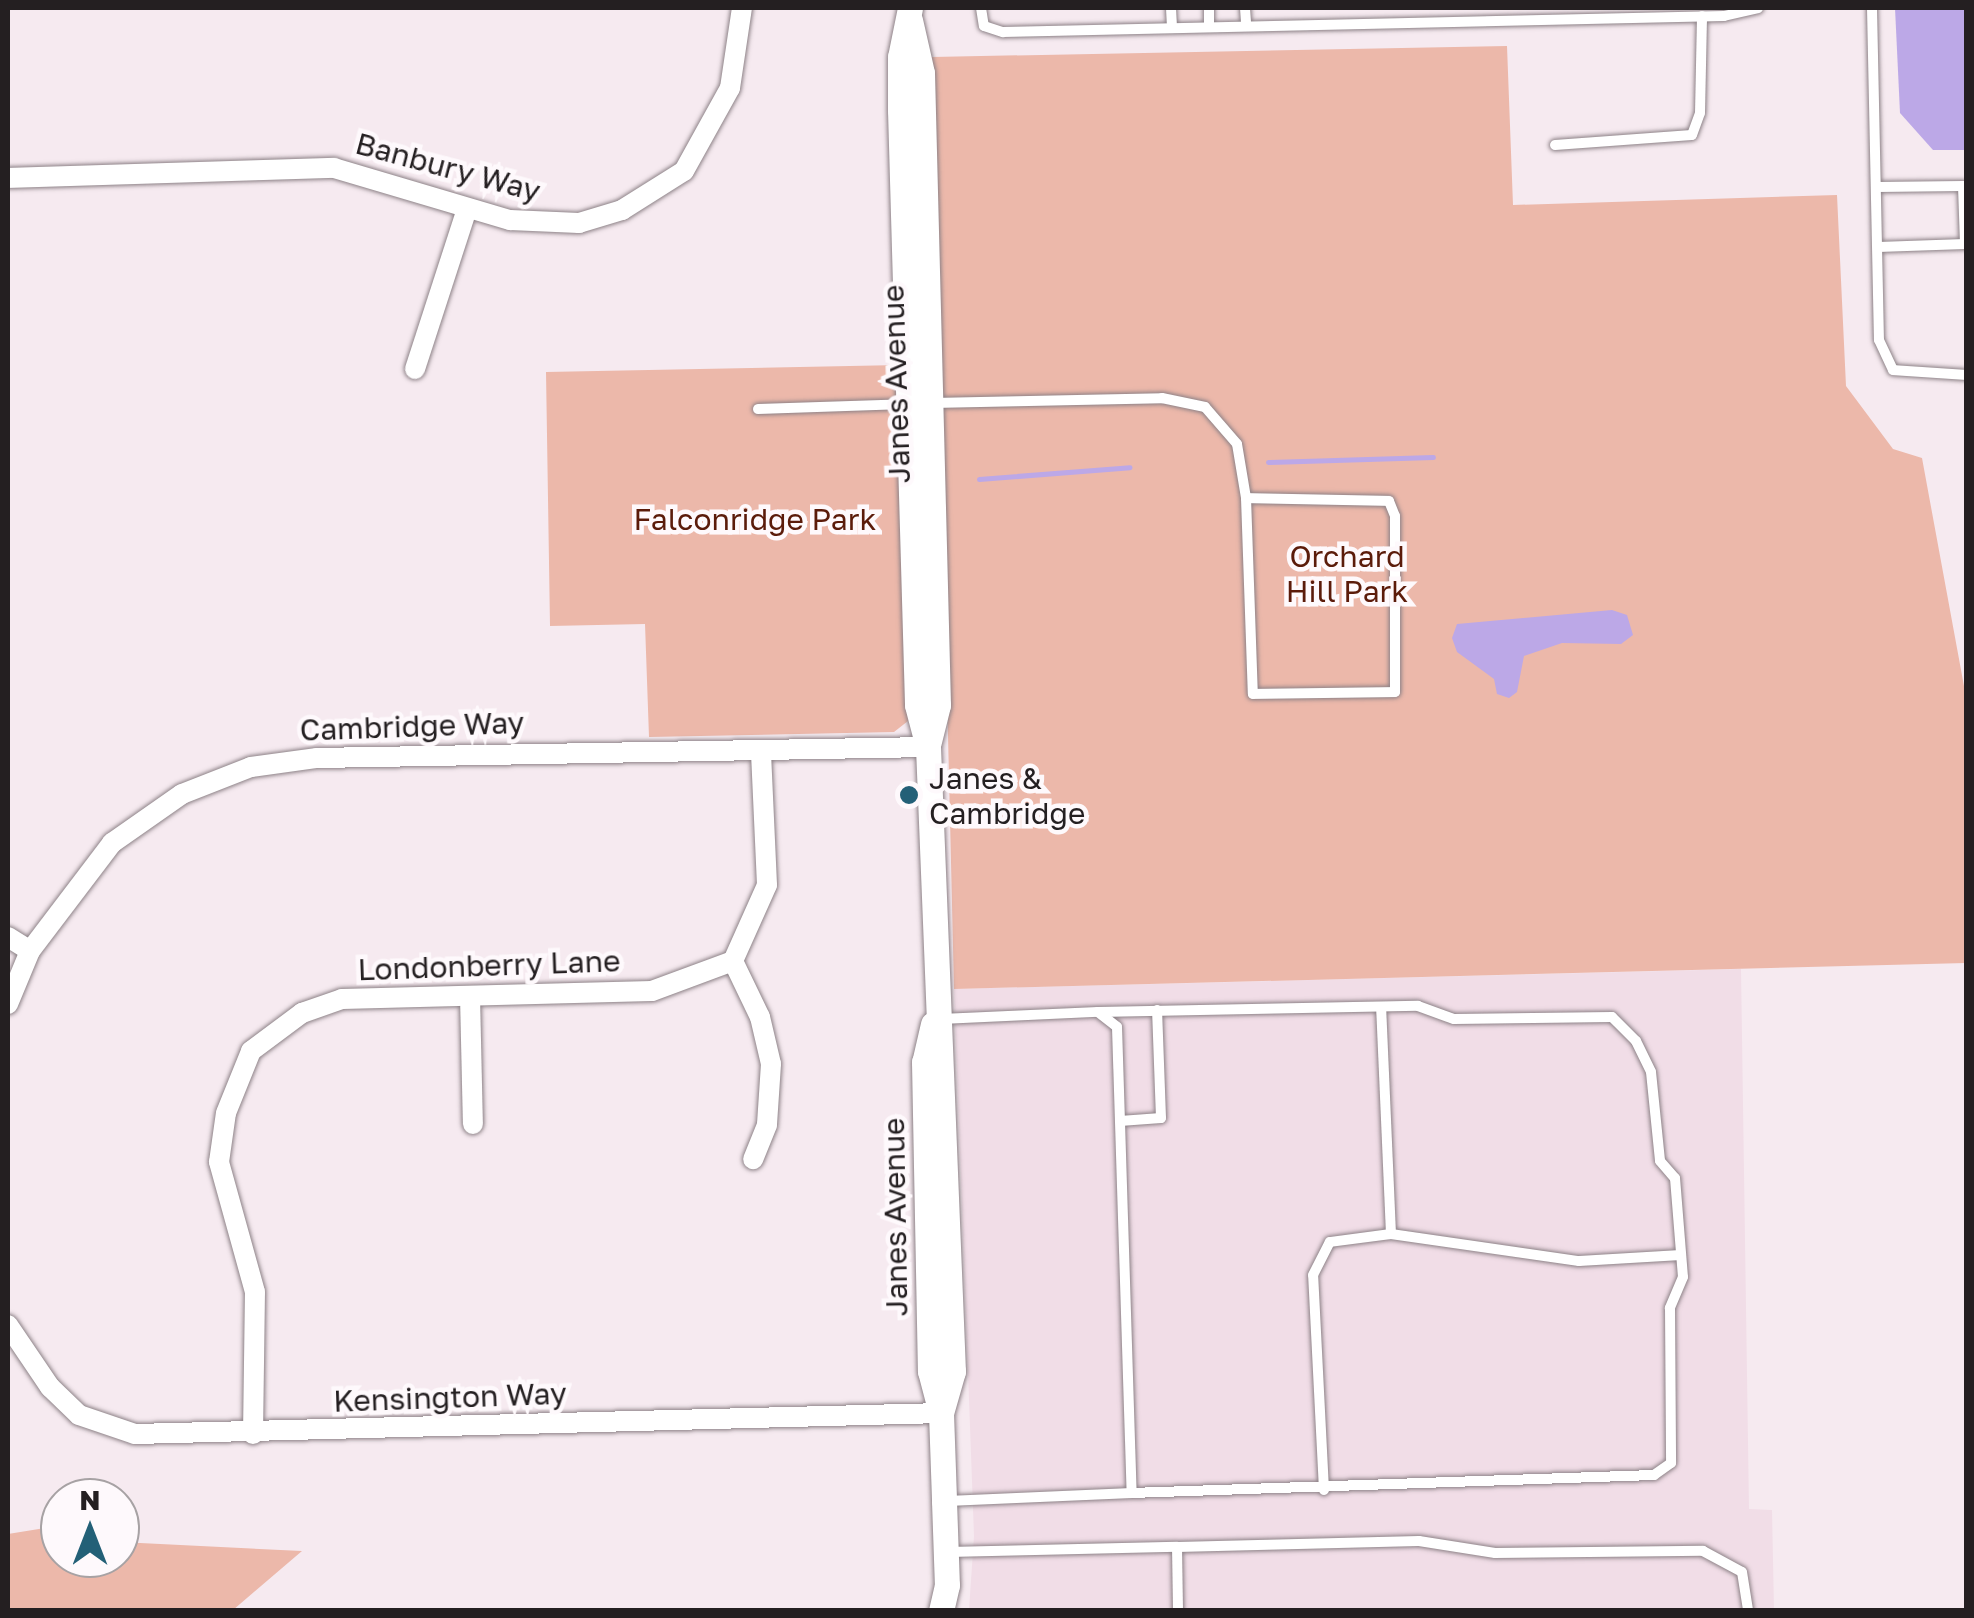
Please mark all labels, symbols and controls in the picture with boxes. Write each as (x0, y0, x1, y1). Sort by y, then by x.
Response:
street label: Banbury Way (352, 125, 544, 209)
street label: Janes Avenue (875, 284, 917, 484)
park label: Falconridge Park (634, 501, 876, 537)
park label: Orchard Hill Park (1286, 538, 1408, 608)
street label: Cambridge Way (299, 704, 525, 748)
place label: Janes & Cambridge (929, 760, 1085, 830)
marker: Janes & Cambridge (898, 784, 920, 806)
street label: Londonberry Lane (357, 942, 621, 988)
street label: Janes Avenue (875, 1117, 915, 1317)
street label: Kensington Way (333, 1375, 567, 1419)
north arrow (40, 1478, 140, 1578)
text: N (79, 1483, 101, 1516)

